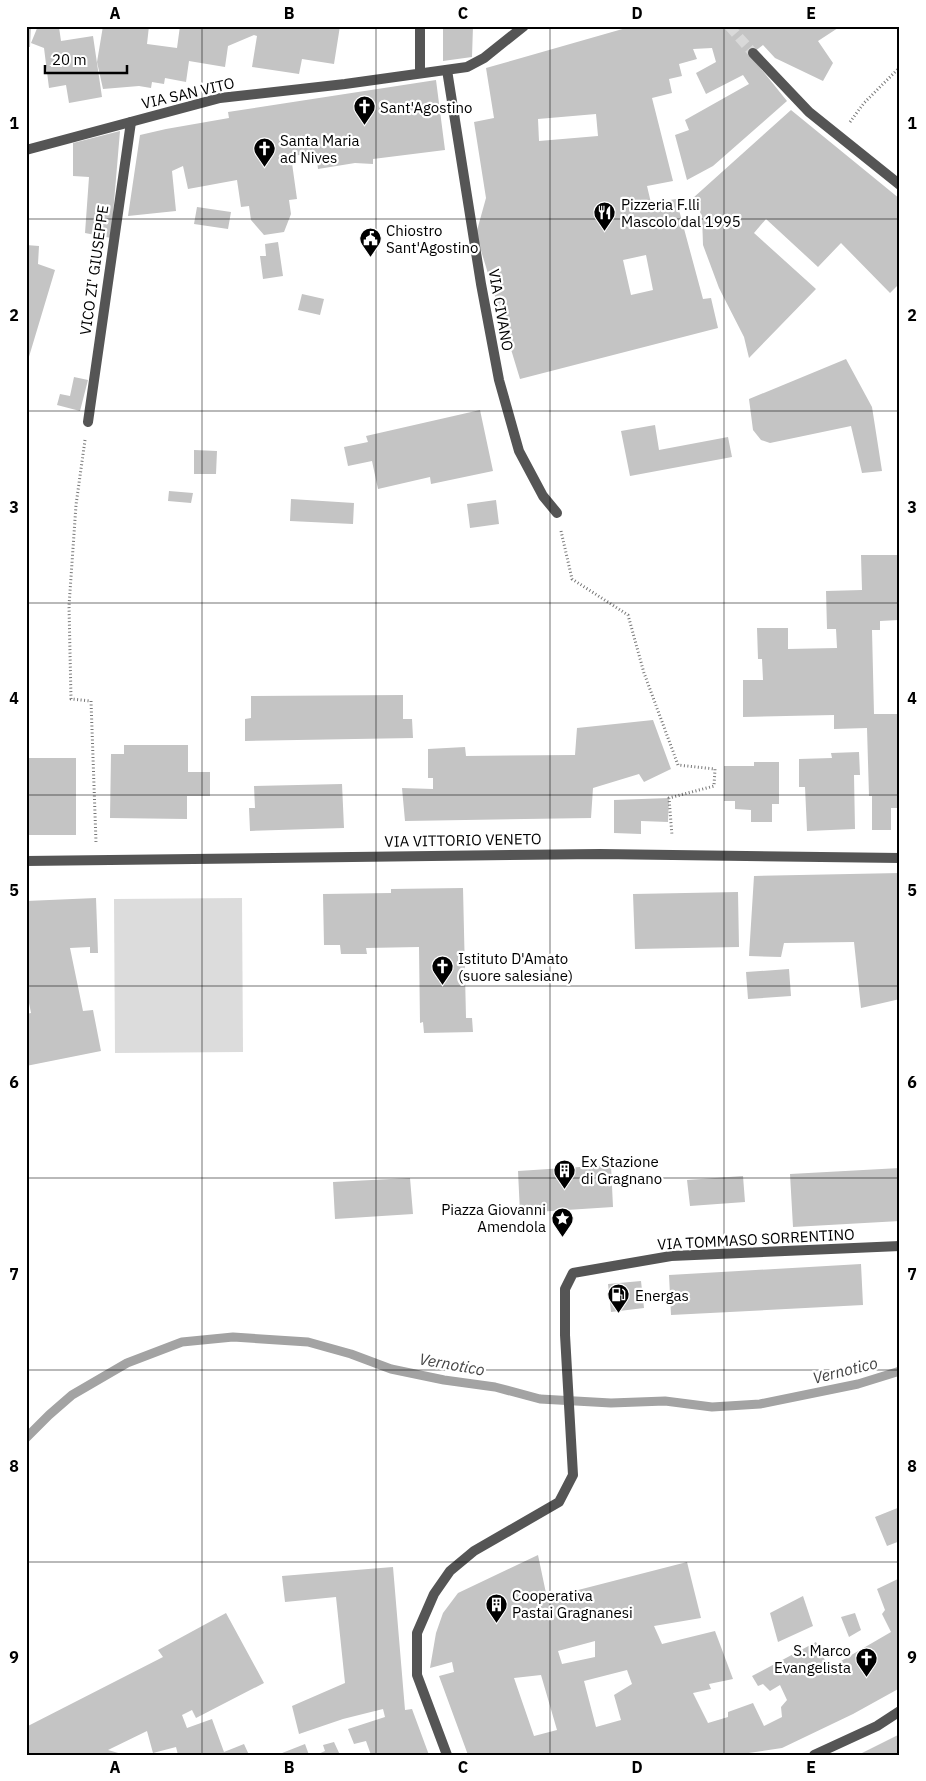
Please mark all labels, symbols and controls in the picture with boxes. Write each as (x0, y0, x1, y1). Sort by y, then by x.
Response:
text: A (110, 3, 121, 23)
text: B (284, 3, 295, 23)
text: C (458, 3, 468, 23)
text: D (631, 3, 643, 23)
text: E (806, 3, 816, 23)
scale bar (45, 42, 128, 74)
text: 20 m (52, 50, 87, 69)
street label: VIA SAN VITO (140, 73, 236, 113)
church icon: Sant'Agostino (352, 95, 376, 126)
place label: Sant'Agostino (380, 98, 472, 117)
text: 1 (9, 113, 19, 133)
text: 1 (907, 113, 917, 133)
place label: Santa Maria ad Nives (280, 131, 360, 167)
church icon: Santa Maria ad Nives (252, 137, 276, 168)
place label: Pizzeria F.lli Mascolo dal 1995 (621, 195, 741, 231)
restaurant icon: Pizzeria F.lli Mascolo dal 1995 (593, 201, 617, 232)
street label: VICO ZI' GIUSEPPE (75, 204, 113, 336)
place label: Chiostro Sant'Agostino (386, 221, 478, 257)
public building icon: Chiostro Sant'Agostino (358, 227, 382, 258)
street label: VIA CIVANO (484, 267, 518, 353)
text: 2 (9, 305, 19, 325)
text: 2 (907, 305, 917, 325)
text: 3 (9, 497, 19, 517)
text: 3 (907, 497, 917, 517)
text: 4 (9, 688, 19, 708)
text: 4 (907, 688, 917, 708)
street label: VIA VITTORIO VENETO (384, 829, 542, 851)
text: 5 (9, 880, 19, 900)
text: 5 (907, 880, 917, 900)
place label: Istituto D'Amato (suore salesiane) (458, 949, 573, 985)
church icon: Istituto D'Amato (suore salesiane) (430, 955, 454, 986)
text: 6 (9, 1072, 19, 1092)
text: 6 (907, 1072, 917, 1092)
place label: Ex Stazione di Gragnano (581, 1152, 662, 1188)
building icon: Ex Stazione di Gragnano (553, 1158, 577, 1189)
place label: Piazza Giovanni Amendola (441, 1200, 546, 1236)
place icon: Piazza Giovanni Amendola (550, 1206, 574, 1237)
street label: VIA TOMMASO SORRENTINO (657, 1224, 855, 1254)
text: 7 (9, 1264, 19, 1284)
text: 7 (907, 1264, 917, 1284)
fuel station icon: Energas (607, 1283, 631, 1314)
place label: Energas (635, 1286, 689, 1305)
water label: Vernotico (417, 1348, 487, 1380)
water label: Vernotico (810, 1352, 880, 1388)
text: 8 (9, 1456, 19, 1476)
text: 8 (907, 1456, 917, 1476)
place label: Cooperativa Pastai Gragnanesi (512, 1586, 633, 1622)
building icon: Cooperativa Pastai Gragnanesi (484, 1592, 508, 1623)
place label: S. Marco Evangelista (774, 1641, 851, 1677)
text: 9 (9, 1647, 19, 1667)
church icon: S. Marco Evangelista (855, 1647, 879, 1678)
text: 9 (907, 1647, 917, 1667)
text: A (110, 1757, 121, 1777)
text: B (284, 1757, 295, 1777)
text: C (458, 1757, 468, 1777)
text: D (631, 1757, 643, 1777)
text: E (806, 1757, 816, 1777)

